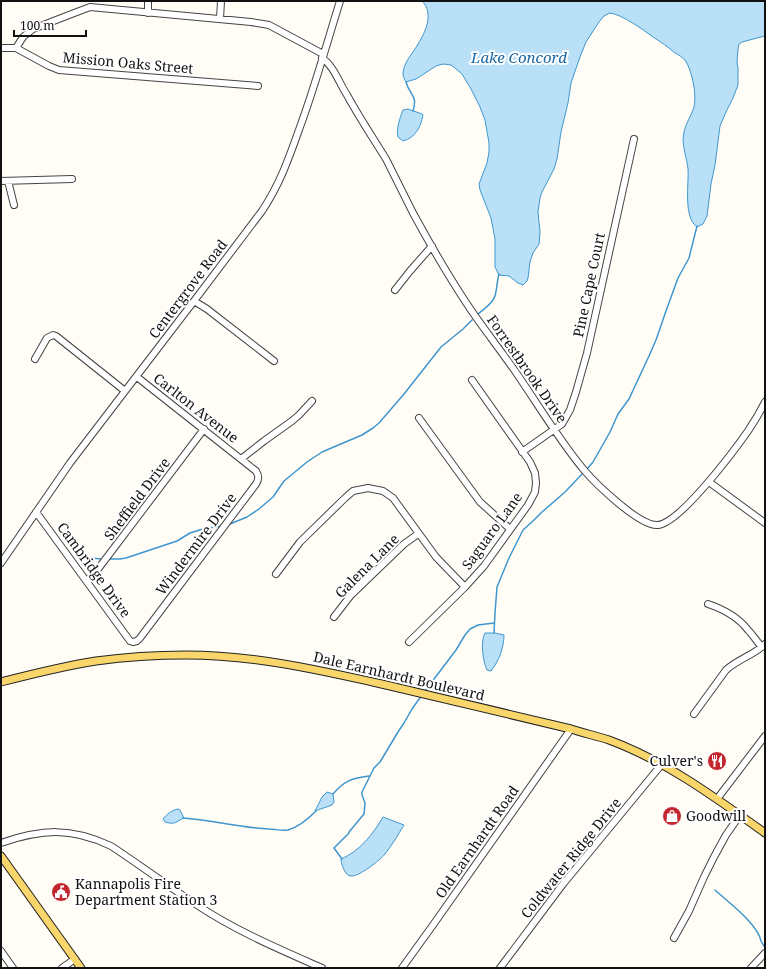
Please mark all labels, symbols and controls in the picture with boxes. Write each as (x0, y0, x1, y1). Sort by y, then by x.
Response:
scale bar (14, 12, 86, 38)
text: 100 m (20, 17, 55, 34)
street label: Mission Oaks Street (62, 47, 194, 78)
water label: Lake Concord (470, 47, 567, 67)
street label: Pine Cape Court (568, 231, 609, 339)
street label: Centergrove Road (144, 235, 231, 342)
street label: Forrestbrook Drive (483, 311, 572, 426)
street label: Carlton Avenue (150, 368, 243, 447)
street label: Sheffield Drive (99, 453, 174, 544)
street label: Saguaro Lane (457, 488, 526, 573)
street label: Windermire Drive (151, 489, 240, 599)
street label: Cambridge Drive (53, 518, 135, 621)
street label: Galena Lane (330, 529, 403, 602)
street label: Dale Earnhardt Boulevard (312, 647, 487, 705)
restaurant icon: Culver's (706, 750, 728, 772)
place label: Culver's (650, 751, 703, 770)
street label: Old Earnhardt Road (431, 781, 523, 902)
street label: Coldwater Ridge Drive (516, 793, 625, 922)
shop icon: Goodwill (661, 805, 683, 827)
place label: Goodwill (686, 806, 747, 825)
place label: Kannapolis Fire Department Station 3 (75, 874, 218, 909)
public building icon: Kannapolis Fire Department Station 3 (50, 881, 72, 903)

